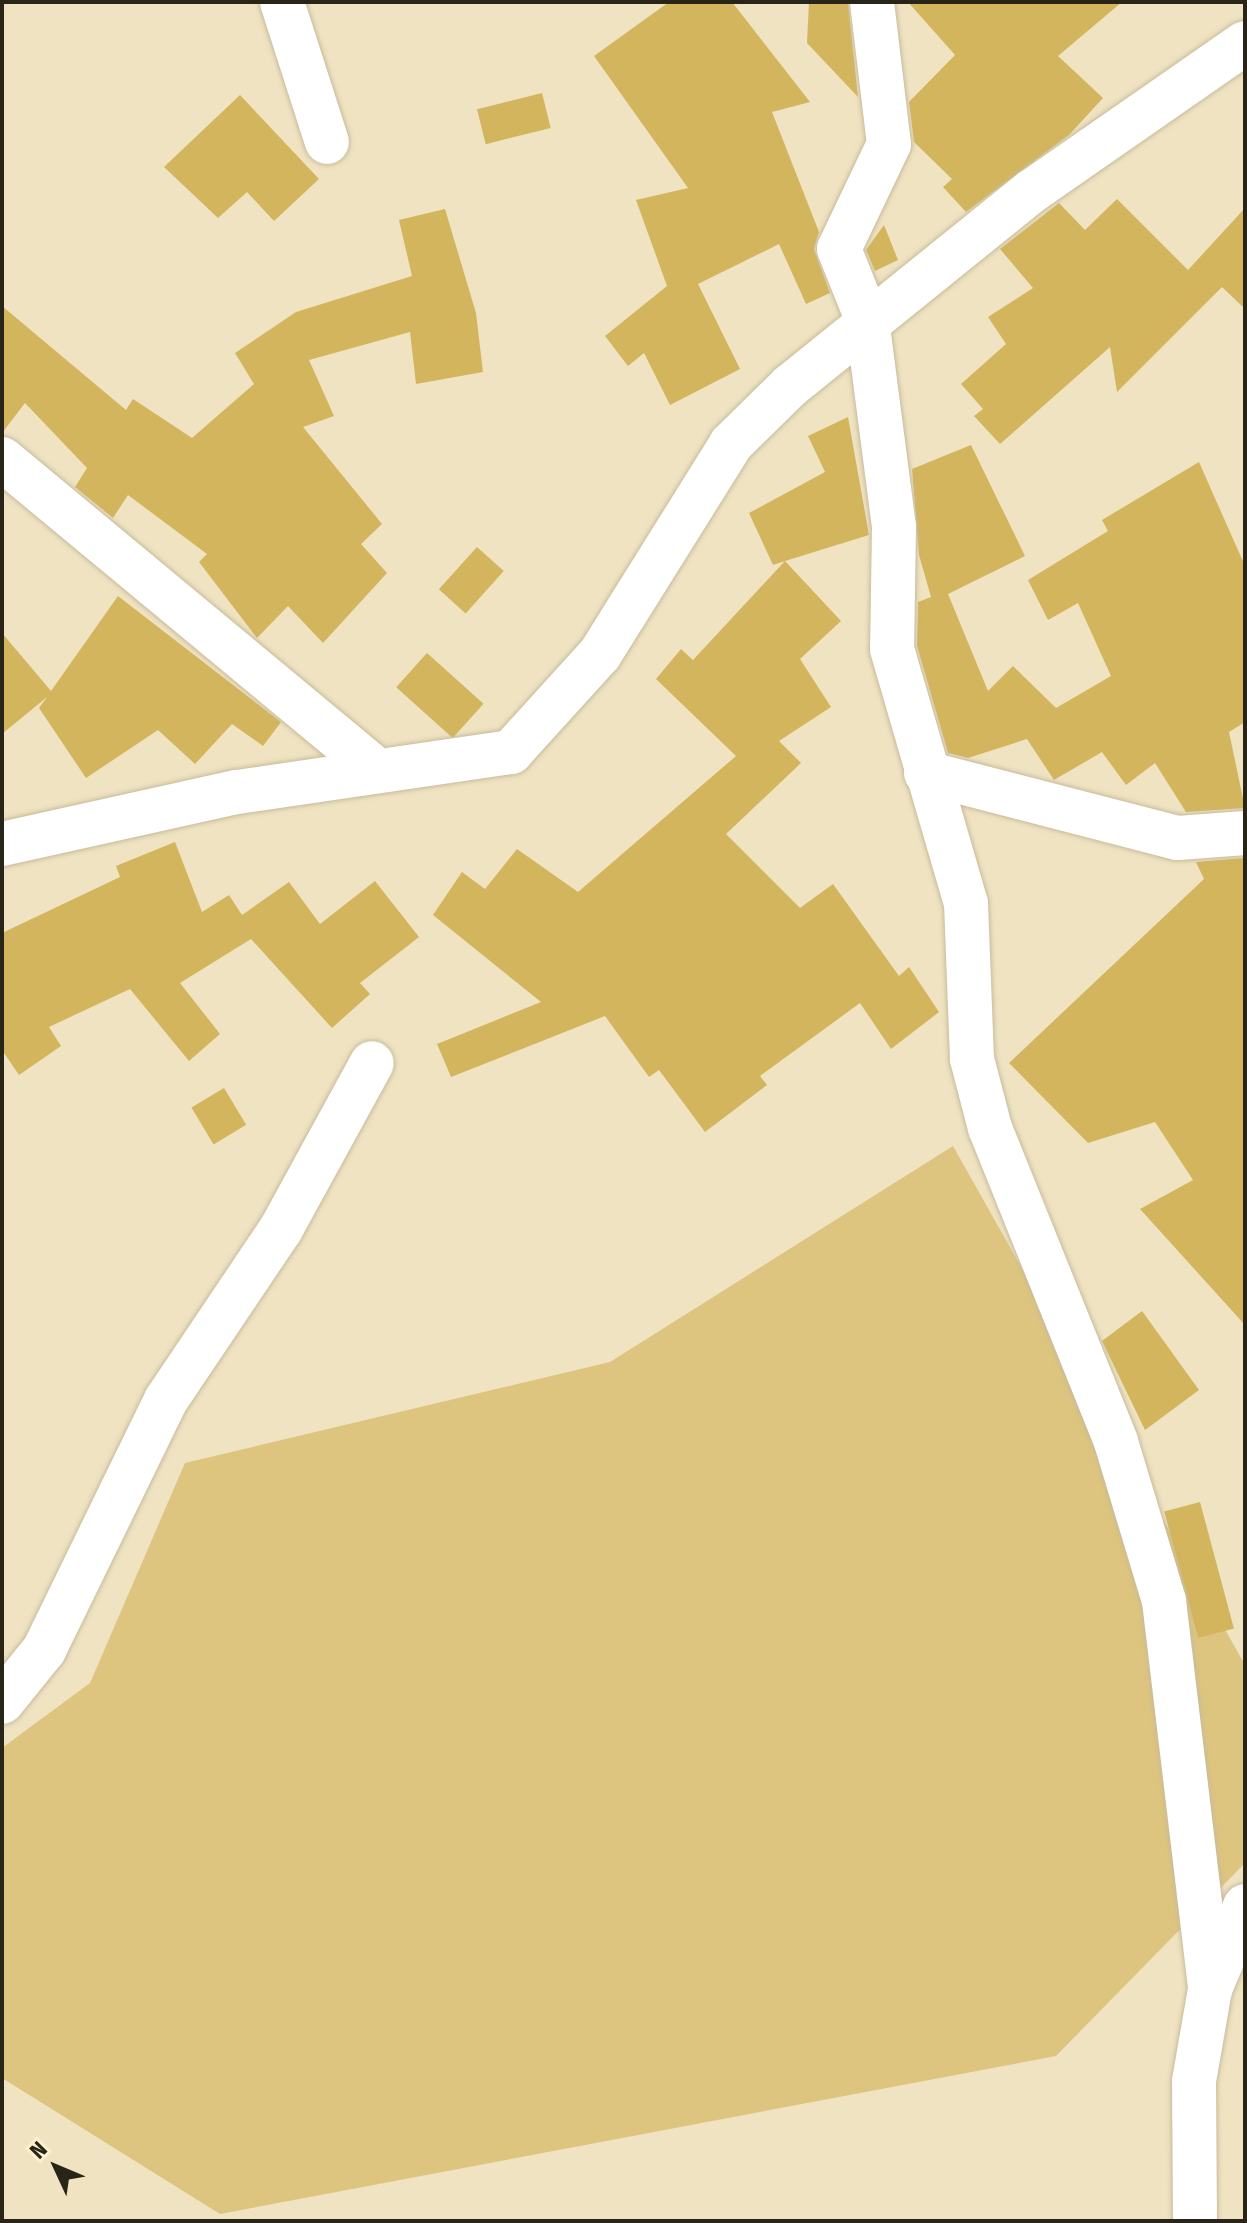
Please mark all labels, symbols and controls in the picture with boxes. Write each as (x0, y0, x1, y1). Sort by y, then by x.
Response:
north arrow (16, 2127, 96, 2207)
text: N (24, 2136, 53, 2164)

